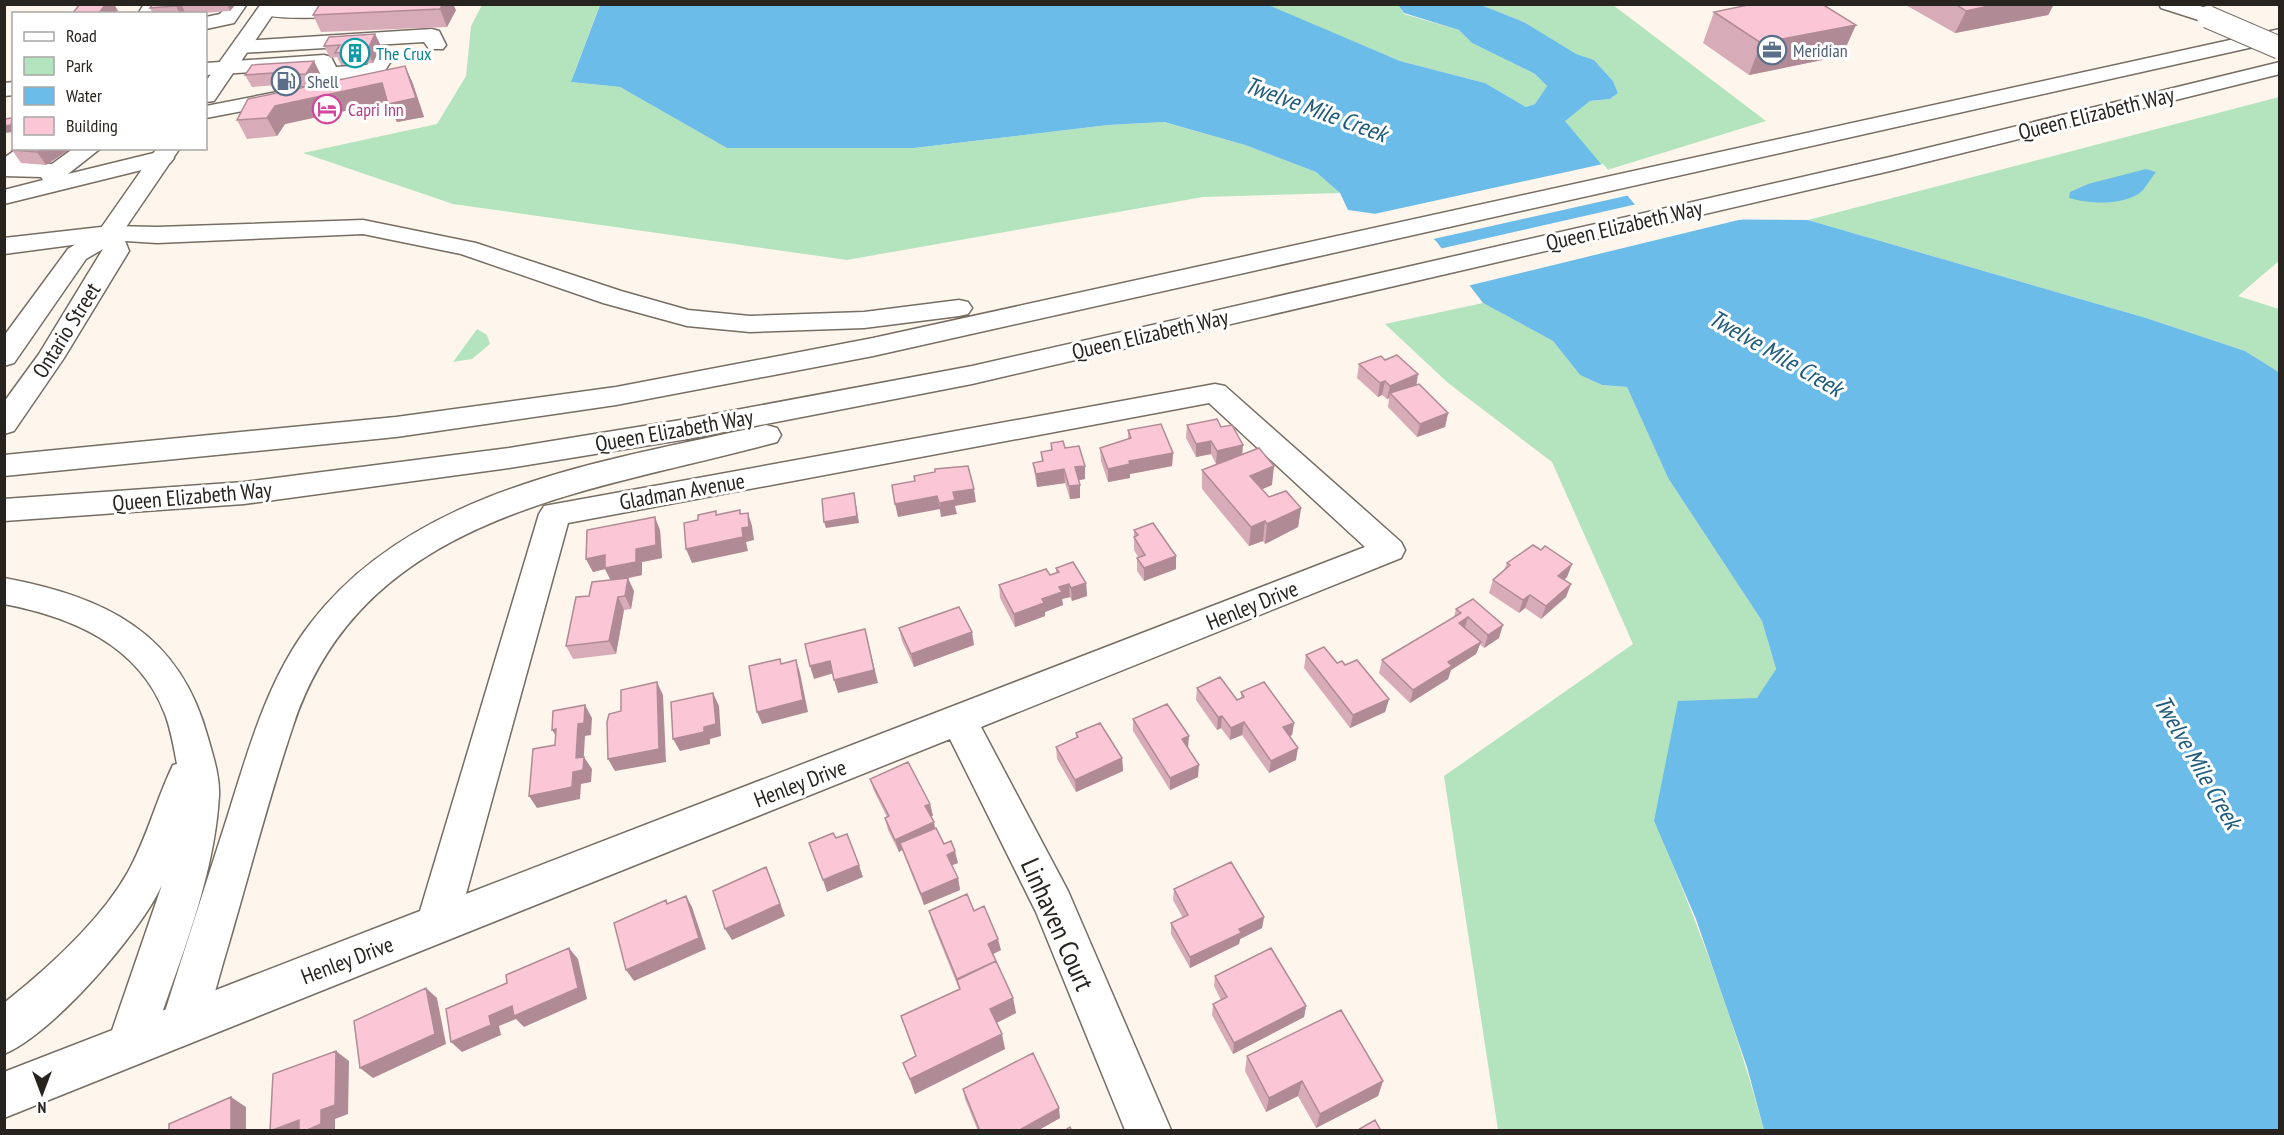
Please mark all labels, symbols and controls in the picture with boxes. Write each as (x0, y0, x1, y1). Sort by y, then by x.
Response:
legend (12, 12, 207, 150)
text: Road (66, 24, 97, 47)
office icon: Meridian (1756, 34, 1788, 66)
building icon: The Crux (339, 37, 371, 69)
place label: Meridian (1793, 39, 1848, 62)
place label: The Crux (376, 42, 432, 65)
text: Park (66, 54, 93, 77)
fuel station icon: Shell (270, 65, 302, 97)
water label: Twelve Mile Creek (1241, 69, 1394, 150)
place label: Shell (307, 70, 339, 93)
street label: Queen Elizabeth Way (2015, 80, 2178, 146)
text: Water (66, 84, 102, 107)
hotel icon: Capri Inn (311, 93, 343, 125)
place label: Capri Inn (348, 98, 404, 121)
text: Building (66, 114, 118, 137)
street label: Queen Elizabeth Way (1543, 193, 1706, 257)
street label: Ontario Street (26, 277, 106, 383)
street label: Queen Elizabeth Way (1069, 302, 1232, 366)
water label: Twelve Mile Creek (1704, 302, 1851, 405)
street label: Queen Elizabeth Way (593, 402, 756, 458)
street label: Gladman Avenue (617, 466, 747, 516)
street label: Queen Elizabeth Way (111, 475, 274, 517)
street label: Henley Drive (1202, 574, 1302, 636)
water label: Twelve Mile Creek (2147, 690, 2250, 837)
street label: Henley Drive (750, 753, 850, 813)
street label: Linhaven Court (1014, 853, 1102, 996)
street label: Henley Drive (297, 930, 397, 990)
north arrow (12, 1063, 72, 1123)
text: N (38, 1098, 46, 1118)

